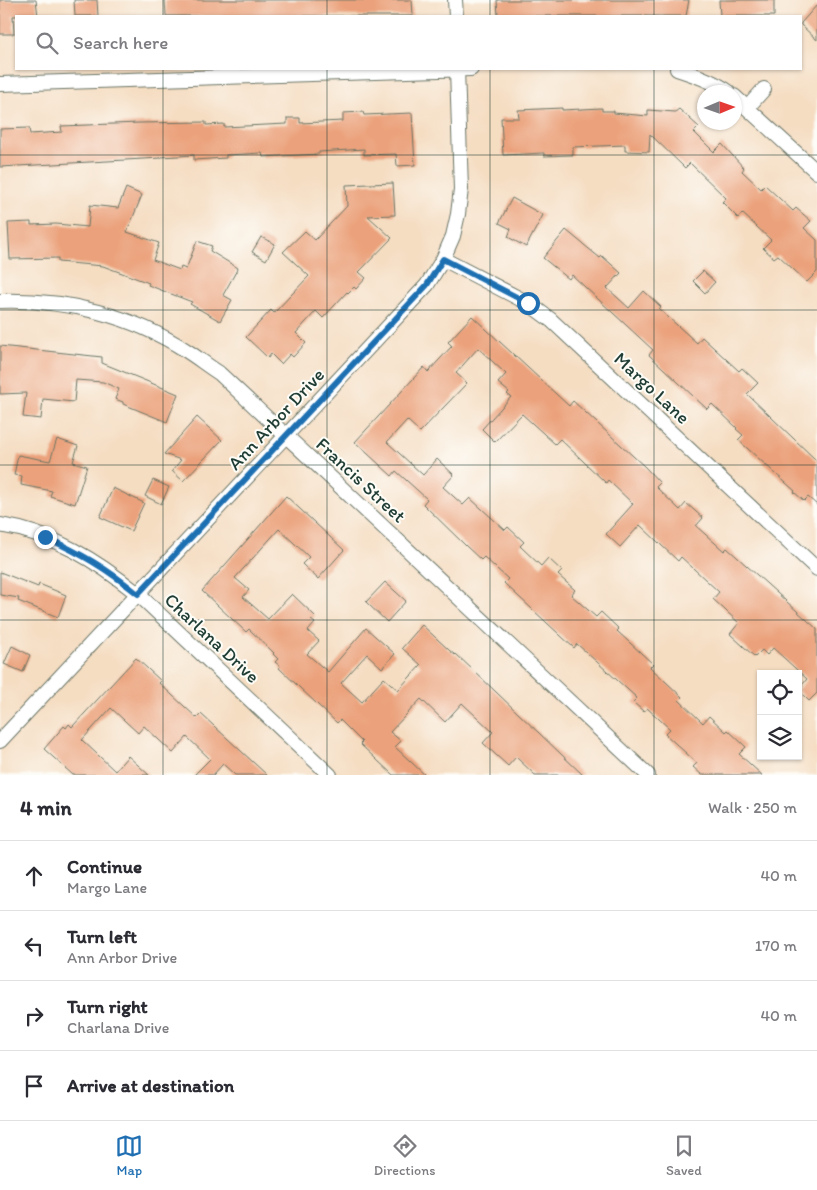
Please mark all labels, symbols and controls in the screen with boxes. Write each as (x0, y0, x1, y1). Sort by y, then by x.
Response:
search box (15, 15, 802, 70)
icon: search (33, 29, 61, 57)
text: Search here (73, 31, 168, 54)
north arrow (697, 85, 742, 130)
route start (517, 292, 540, 315)
street label: Margo Lane (609, 347, 695, 429)
street label: Ann Arbor Drive (223, 363, 329, 475)
street label: Francis Street (311, 433, 411, 527)
route end (34, 526, 57, 549)
street label: Charlana Drive (160, 588, 264, 688)
map controls (757, 670, 802, 760)
button: locate (757, 670, 802, 715)
button: layers (757, 715, 802, 760)
text: 4 min (20, 795, 72, 820)
text: Walk · 250 m (708, 798, 797, 817)
text: Continue (67, 855, 142, 878)
icon: ahead (20, 862, 48, 890)
text: 40 m (760, 866, 797, 885)
text: Margo Lane (67, 878, 147, 897)
text: Turn left (67, 925, 137, 948)
icon: left (20, 932, 48, 960)
text: 170 m (755, 936, 797, 955)
text: Ann Arbor Drive (67, 948, 177, 967)
text: Turn right (67, 995, 148, 1018)
icon: right (20, 1002, 48, 1030)
text: 40 m (760, 1006, 797, 1025)
text: Charlana Drive (67, 1018, 169, 1037)
icon: arrive (20, 1072, 48, 1100)
text: Arrive at destination (67, 1074, 234, 1097)
tab: Map (115, 1132, 143, 1179)
tab: Directions (374, 1132, 435, 1179)
tab: Saved (666, 1132, 702, 1179)

